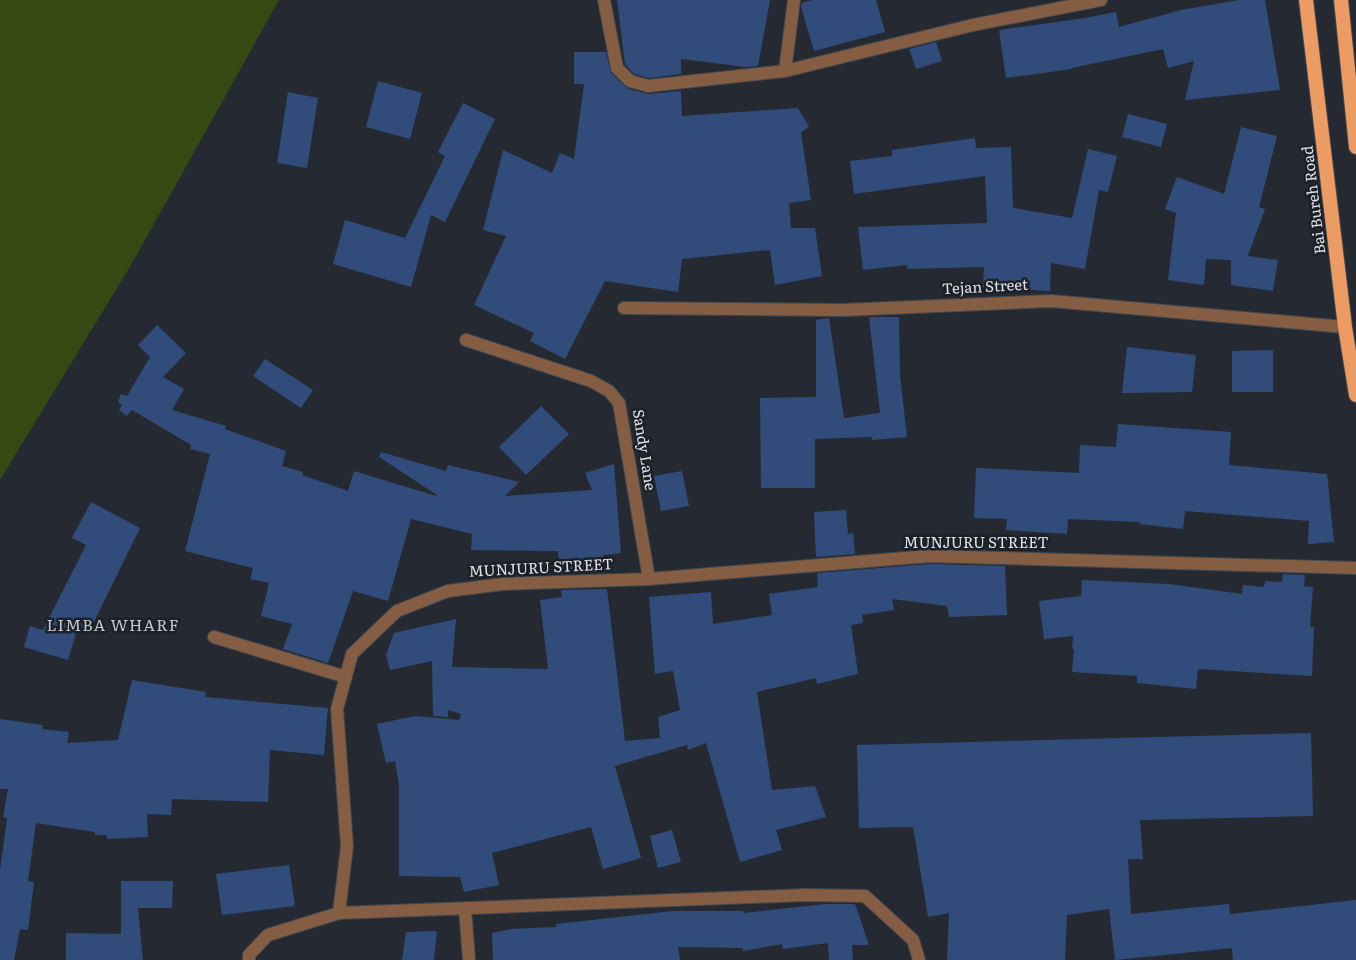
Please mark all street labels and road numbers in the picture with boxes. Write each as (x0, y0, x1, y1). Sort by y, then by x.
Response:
street label: Bai Bureh Road (1294, 145, 1331, 256)
street label: Tejan Street (941, 272, 1028, 299)
street label: Sandy Lane (628, 407, 663, 492)
street label: MUNJURU STREET (904, 530, 1048, 553)
street label: MUNJURU STREET (468, 551, 614, 582)

